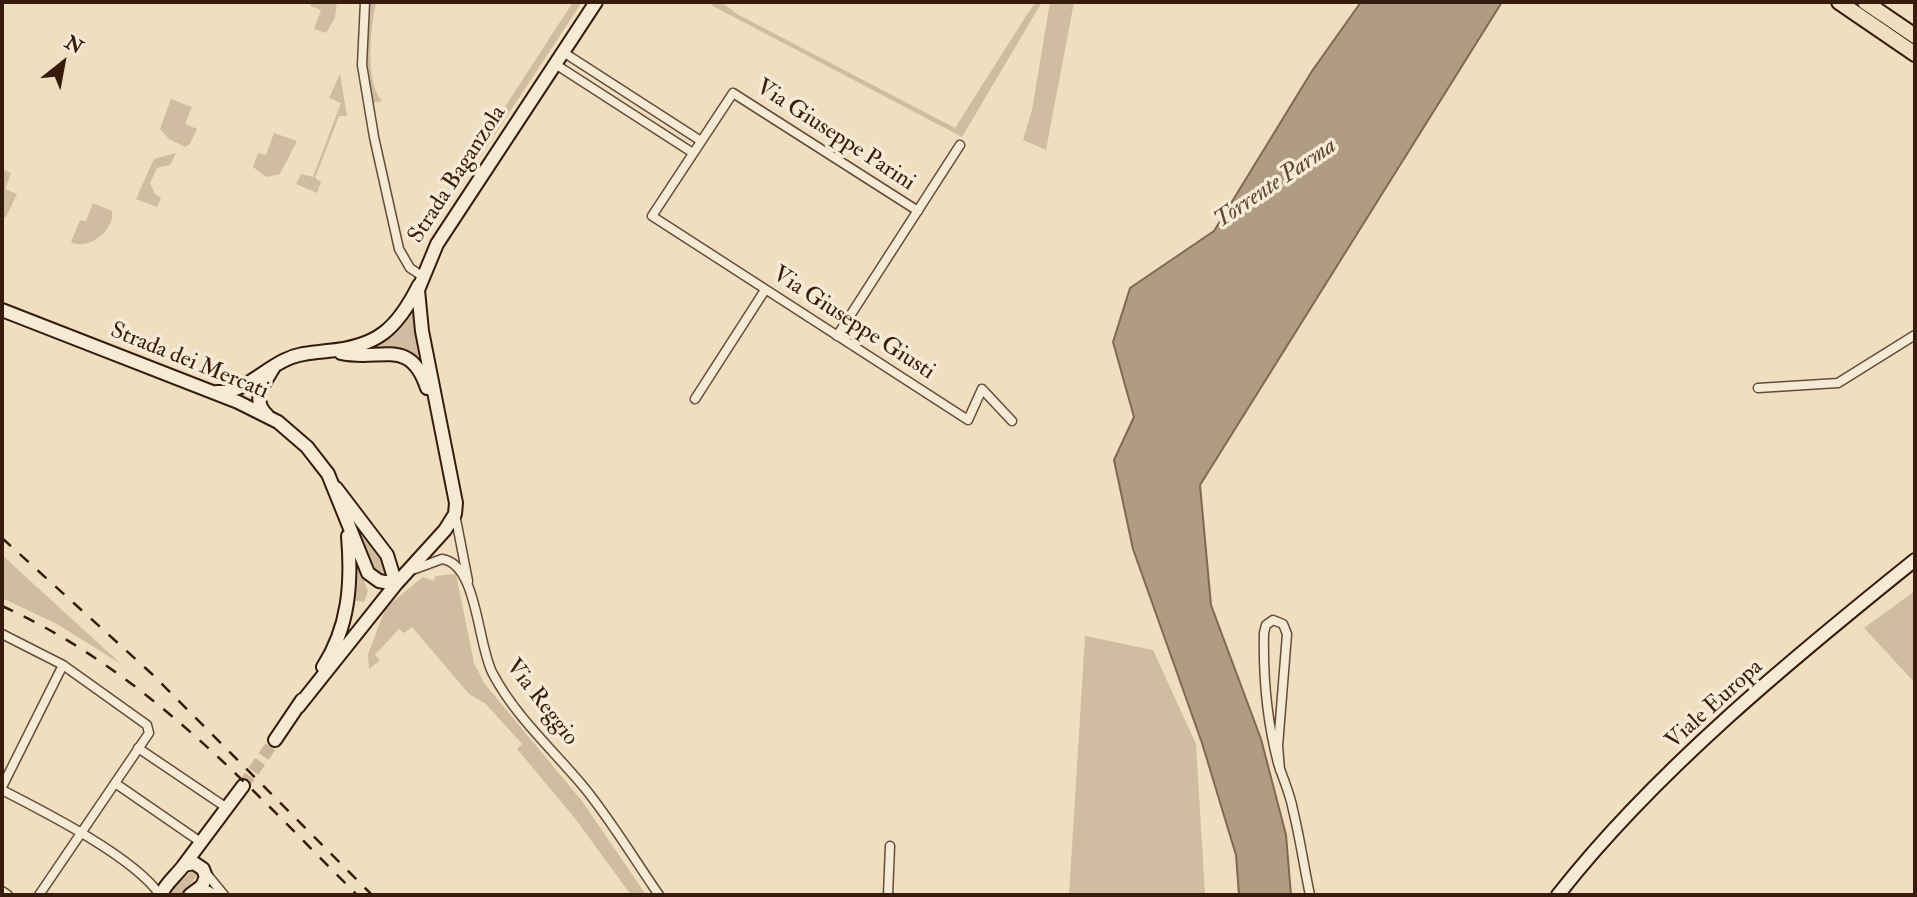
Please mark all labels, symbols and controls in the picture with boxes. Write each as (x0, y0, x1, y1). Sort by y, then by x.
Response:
north arrow (28, 28, 98, 98)
text: N (60, 30, 87, 60)
street label: Via Giuseppe Parini (750, 74, 920, 198)
street label: Strada Baganzola (403, 101, 513, 249)
water label: Torrente Parma (1209, 133, 1343, 235)
street label: Via Giuseppe Giusti (767, 261, 939, 387)
street label: Strada dei Mercati (106, 318, 272, 406)
street label: Via Reggio (499, 654, 583, 752)
street label: Viale Europa (1661, 654, 1769, 756)

